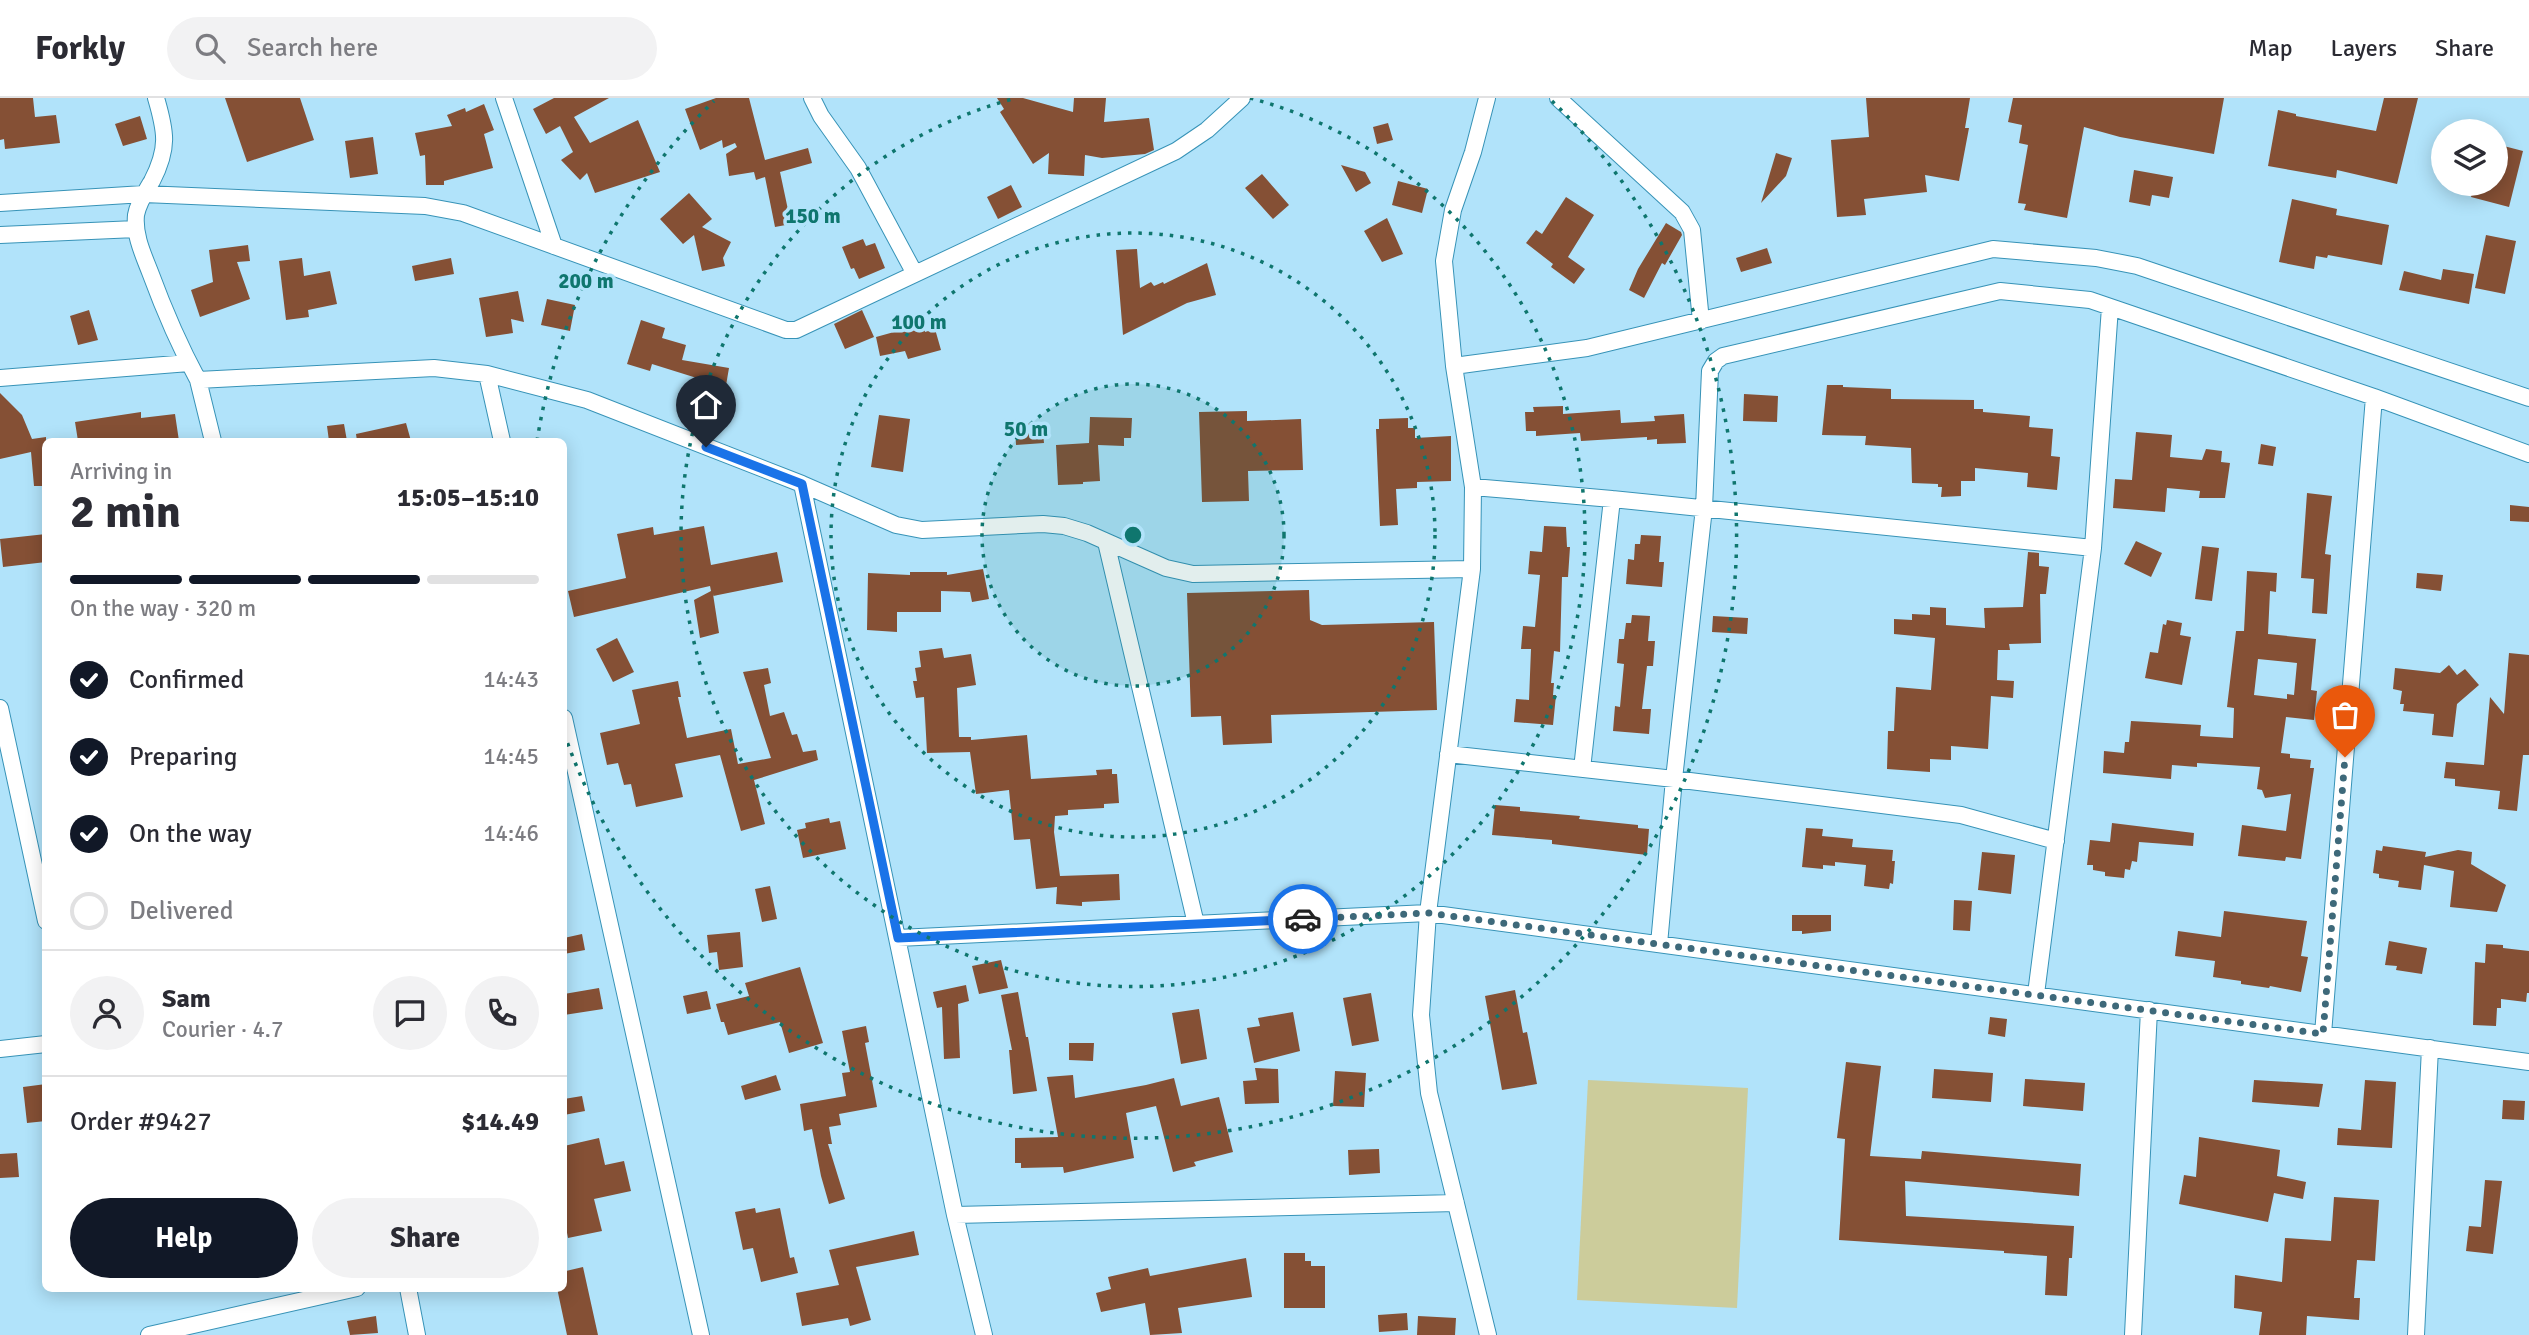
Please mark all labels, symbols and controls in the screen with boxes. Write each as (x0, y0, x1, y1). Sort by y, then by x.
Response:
search box (167, 17, 657, 80)
text: Forkly (35, 28, 125, 69)
icon: search (191, 29, 229, 67)
text: Search here (247, 32, 378, 64)
text: Map (2248, 33, 2293, 63)
text: Layers (2331, 33, 2397, 63)
text: Share (2435, 33, 2494, 63)
map controls (2431, 119, 2508, 196)
button: layers (2431, 119, 2508, 196)
text: 150 m (785, 203, 841, 229)
text: 200 m (558, 268, 614, 294)
text: 100 m (891, 309, 947, 335)
pin (676, 375, 736, 447)
icon: home (687, 386, 725, 424)
text: 50 m (1004, 416, 1048, 442)
text: Arriving in (70, 457, 172, 486)
text: 15:05–15:10 (397, 482, 539, 514)
text: 2 min (70, 484, 181, 540)
centre of rings (1121, 523, 1145, 547)
text: On the way · 320 m (70, 594, 256, 623)
icon: check (70, 661, 108, 699)
text: Confirmed (129, 664, 244, 696)
text: 14:43 (483, 665, 539, 694)
pin (2315, 685, 2375, 757)
icon: bag (2326, 696, 2364, 734)
icon: check (70, 738, 108, 776)
text: Preparing (129, 741, 237, 773)
text: 14:45 (483, 742, 539, 771)
icon: check (70, 815, 108, 853)
text: On the way (129, 818, 252, 850)
text: 14:46 (483, 819, 539, 848)
courier (1268, 884, 1338, 954)
text: Delivered (129, 895, 234, 927)
icon: car (1284, 900, 1322, 938)
button: person (70, 976, 144, 1050)
button: chat (373, 976, 447, 1050)
button: phone (465, 976, 539, 1050)
text: Sam (162, 983, 211, 1015)
text: Courier · 4.7 (162, 1015, 283, 1044)
text: Order #9427 (70, 1106, 211, 1138)
text: $14.49 (461, 1106, 539, 1138)
button: Help (70, 1198, 298, 1278)
button: Share (312, 1198, 539, 1278)

